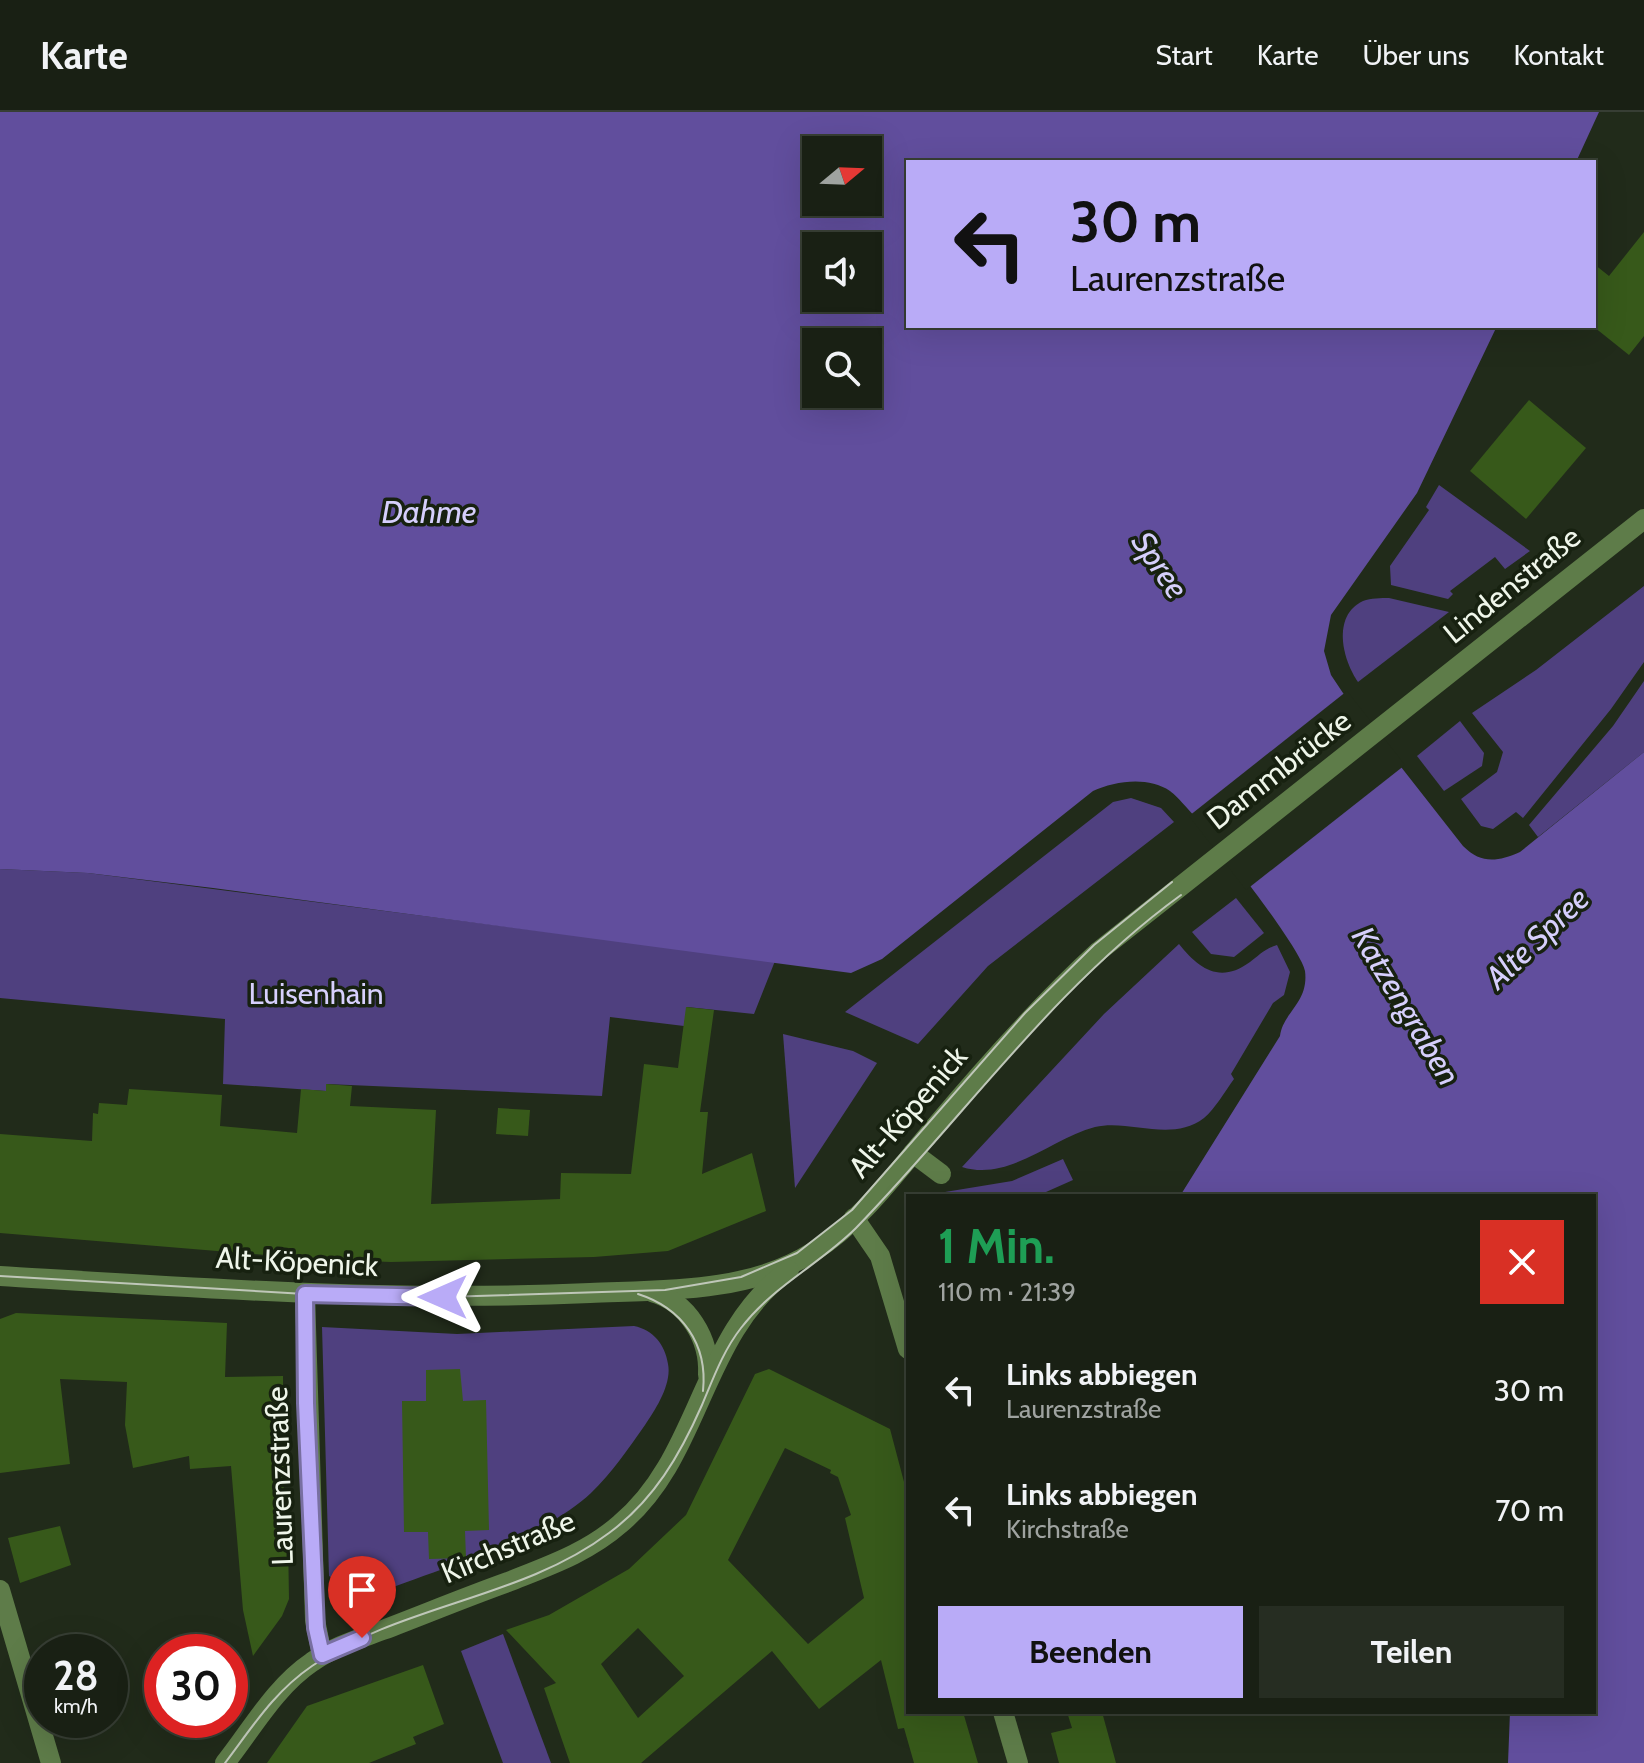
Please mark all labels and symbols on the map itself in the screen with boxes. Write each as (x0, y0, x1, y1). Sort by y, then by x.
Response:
north arrow (802, 136, 882, 216)
water label: Dahme (381, 492, 477, 531)
street label: Lindenstraße (1436, 518, 1588, 651)
water label: Spree (1124, 524, 1197, 606)
street label: Dammbrücke (1199, 702, 1358, 837)
water label: Alte Spree (1475, 879, 1597, 998)
water label: Katzengraben (1344, 919, 1469, 1092)
park label: Luisenhain (248, 975, 384, 1012)
street label: Alt-Köpenick (840, 1038, 975, 1185)
street label: Alt-Köpenick (215, 1239, 380, 1284)
position arrow (401, 1255, 485, 1339)
street label: Laurenzstraße (258, 1386, 301, 1566)
street label: Kirchstraße (435, 1502, 580, 1591)
pin (328, 1556, 396, 1638)
speed limit sign: 30 (144, 1634, 248, 1738)

